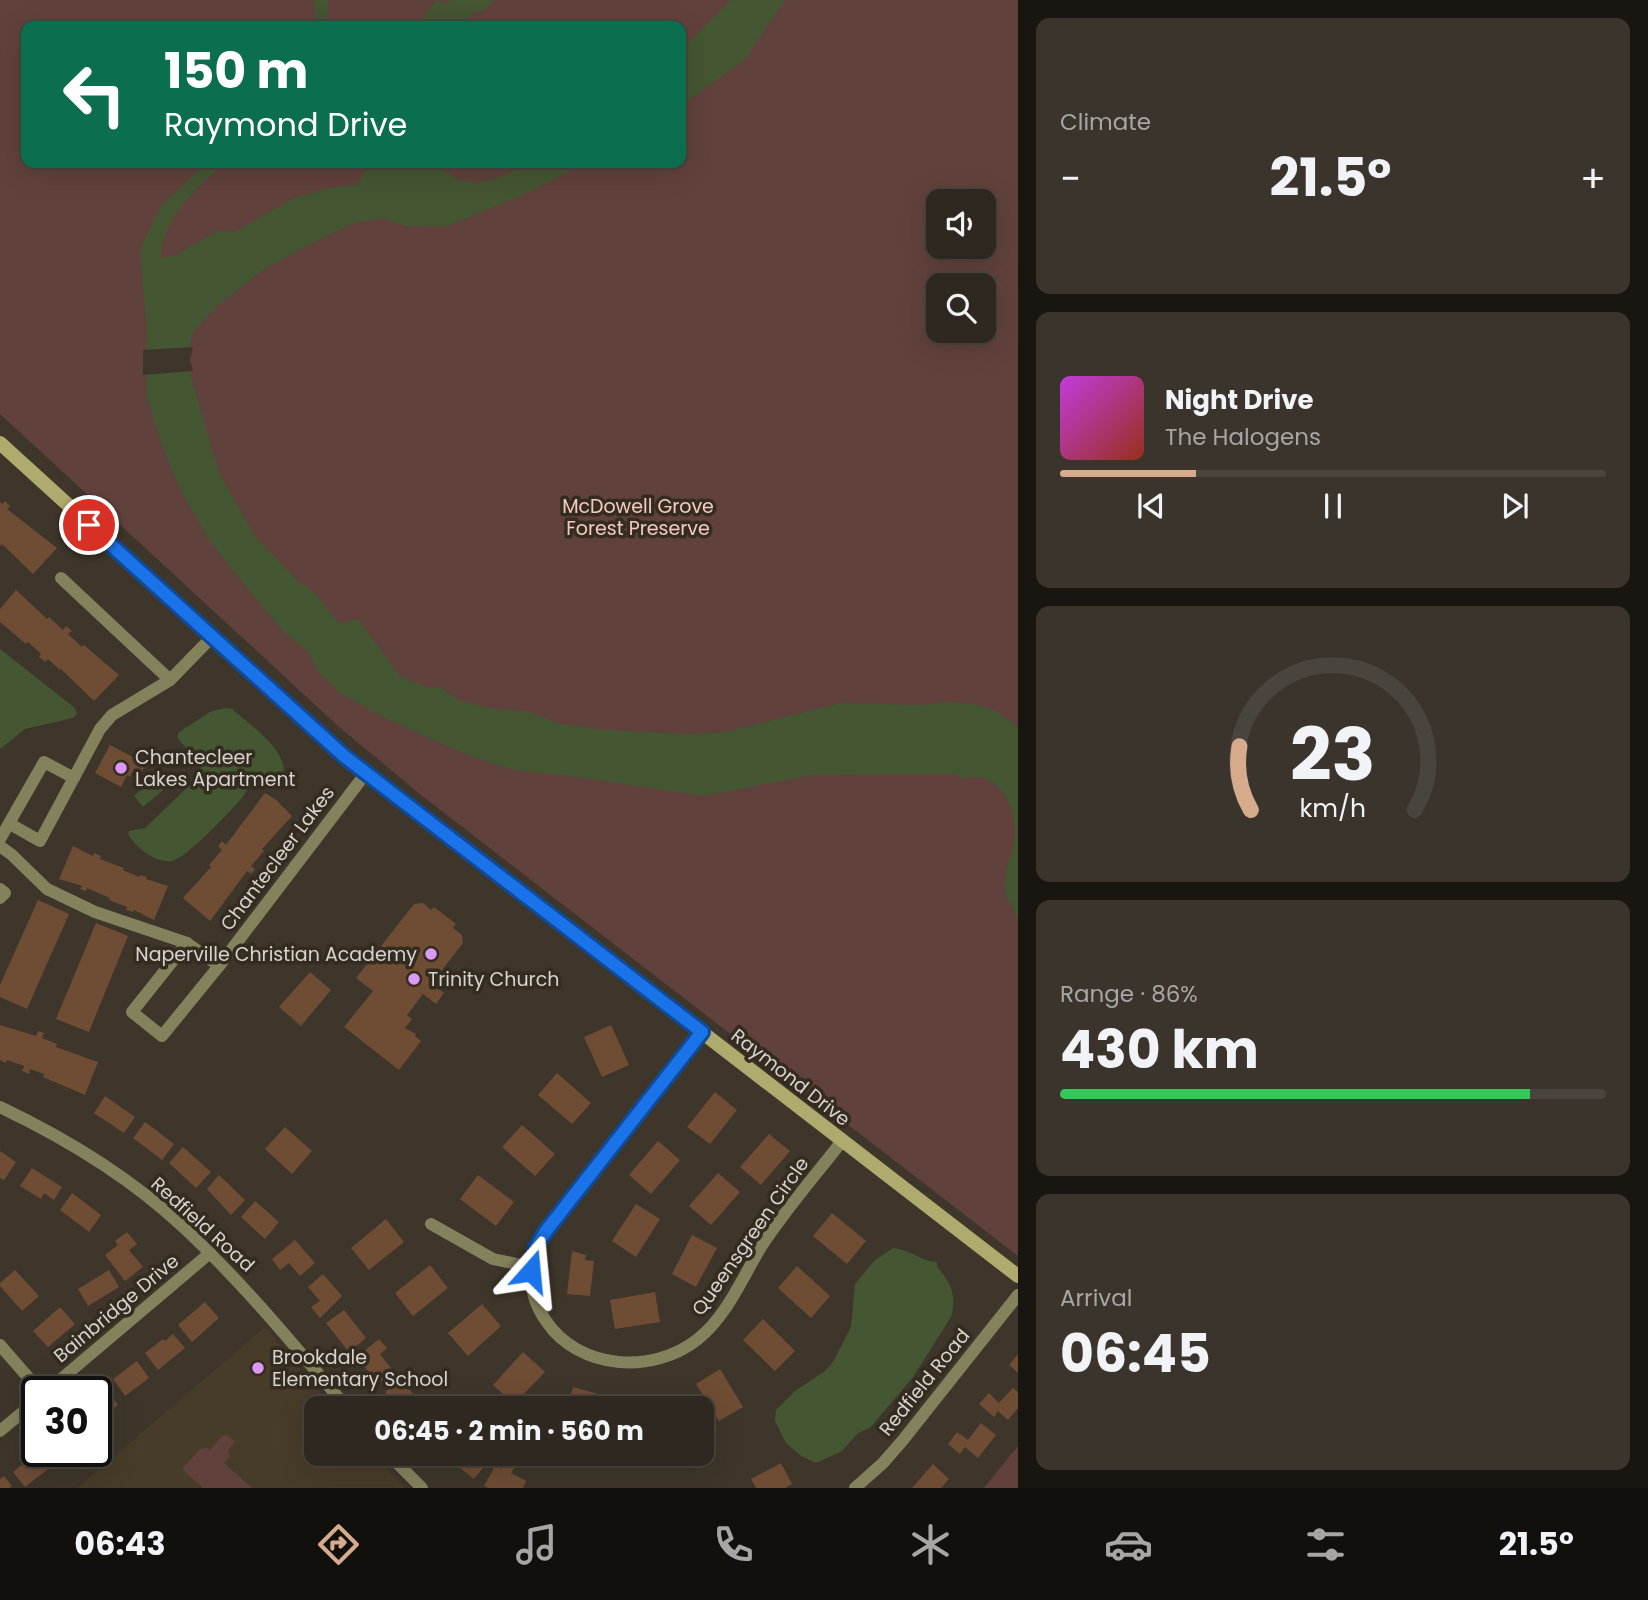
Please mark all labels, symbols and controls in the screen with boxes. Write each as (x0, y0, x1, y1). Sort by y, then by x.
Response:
text: 150 m (164, 37, 309, 105)
icon: left (49, 49, 140, 140)
text: Raymond Drive (164, 102, 407, 147)
text: Climate (1060, 106, 1151, 138)
text: 21.5° (1270, 141, 1391, 214)
text: − (1060, 152, 1081, 205)
text: + (1580, 152, 1606, 205)
map controls (926, 189, 996, 343)
button: sound (926, 189, 996, 259)
button: search (926, 273, 996, 343)
text: Night Drive (1165, 382, 1313, 418)
text: The Halogens (1165, 421, 1321, 453)
icon: previous (1132, 487, 1170, 525)
icon: pause (1314, 487, 1352, 525)
icon: next (1496, 487, 1534, 525)
park label: McDowell Grove Forest Preserve (562, 493, 714, 542)
pin (59, 495, 119, 555)
icon: arrive (70, 506, 108, 544)
text: 23 (1290, 704, 1376, 805)
place label: Chantecleer Lakes Apartment (135, 744, 296, 793)
marker: Chantecleer Lakes Apartment (113, 760, 129, 776)
street label: Chantecleer Lakes (214, 780, 341, 936)
text: km/h (1300, 791, 1366, 826)
place label: Naperville Christian Academy (135, 941, 417, 968)
marker: Naperville Christian Academy (423, 946, 439, 962)
place label: Trinity Church (428, 966, 559, 993)
marker: Trinity Church (406, 971, 422, 987)
text: Range · 86% (1060, 978, 1198, 1010)
text: 430 km (1060, 1013, 1259, 1086)
street label: Raymond Drive (725, 1022, 856, 1133)
street label: Queensgreen Circle (685, 1152, 815, 1321)
street label: Redfield Road (145, 1171, 260, 1278)
position arrow (494, 1234, 568, 1308)
street label: Bainbridge Drive (48, 1248, 185, 1369)
text: Arrival (1060, 1282, 1132, 1314)
text: 06:45 (1060, 1317, 1211, 1390)
street label: Redfield Road (873, 1323, 976, 1442)
place label: Brookdale Elementary School (272, 1344, 448, 1393)
marker: Brookdale Elementary School (250, 1360, 266, 1376)
speed limit sign: 30 (21, 1376, 112, 1467)
text: 06:45 · 2 min · 560 m (374, 1413, 644, 1449)
icon: directions (314, 1520, 363, 1569)
icon: music (512, 1520, 561, 1569)
icon: phone (709, 1520, 758, 1569)
icon: climate (906, 1520, 955, 1569)
icon: car (1104, 1520, 1153, 1569)
icon: filters (1301, 1520, 1350, 1569)
text: 06:43 (74, 1521, 166, 1566)
text: 21.5° (1499, 1521, 1574, 1566)

